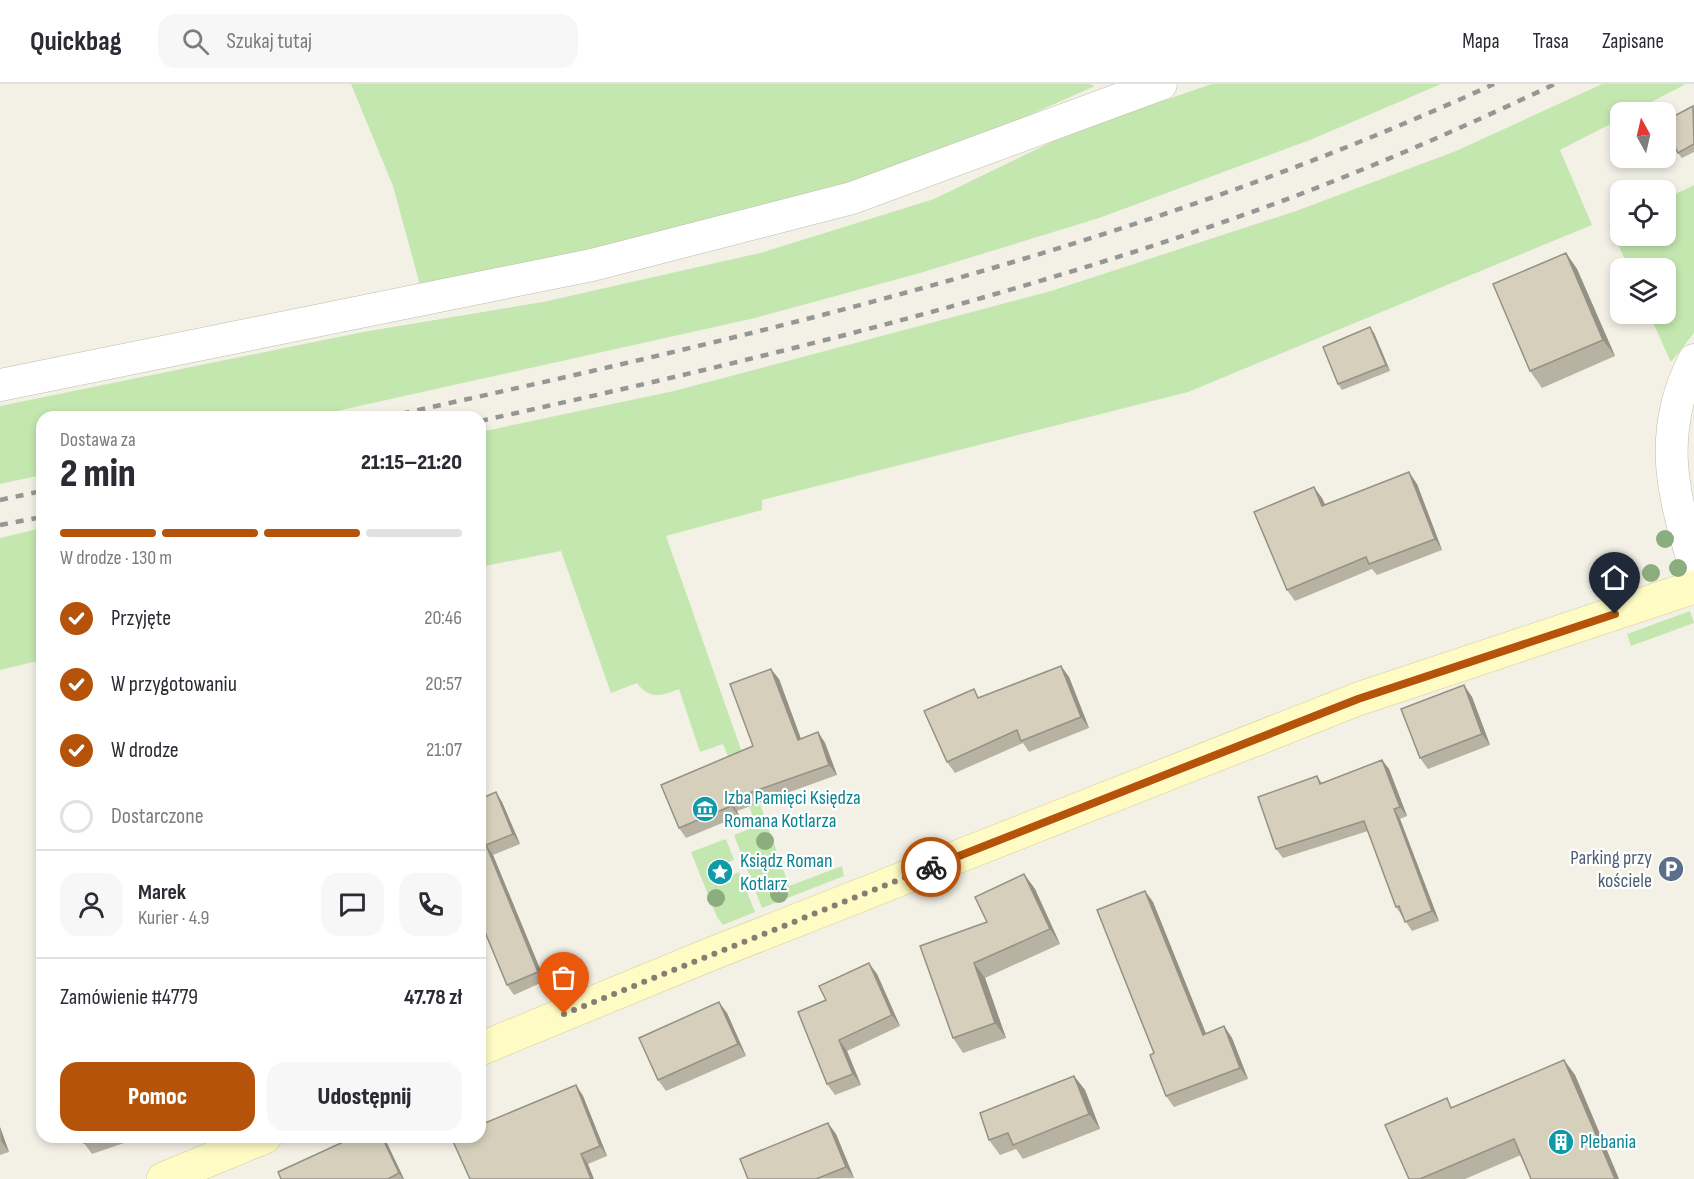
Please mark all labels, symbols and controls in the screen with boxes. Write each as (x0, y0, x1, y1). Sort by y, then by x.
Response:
search box (158, 14, 578, 68)
text: Quickbag (30, 25, 122, 58)
icon: search (179, 25, 212, 58)
text: Szukaj tutaj (227, 28, 312, 55)
text: Mapa (1462, 29, 1500, 54)
text: Trasa (1533, 29, 1569, 54)
text: Zapisane (1602, 29, 1664, 54)
north arrow (1610, 102, 1676, 168)
map controls (1610, 102, 1676, 324)
button: locate (1610, 180, 1676, 246)
button: layers (1610, 258, 1676, 324)
text: Dostawa za (60, 428, 136, 452)
text: 21:15–21:20 (361, 449, 462, 476)
text: 2 min (60, 451, 136, 498)
text: W drodze · 130 m (60, 546, 172, 570)
pin (1589, 552, 1640, 614)
icon: home (1598, 561, 1631, 594)
icon: check (60, 602, 93, 635)
text: Przyjęte (111, 605, 171, 632)
text: 20:46 (424, 606, 462, 630)
icon: check (60, 668, 93, 701)
text: W przygotowaniu (111, 671, 237, 698)
text: 20:57 (425, 672, 462, 696)
icon: check (60, 734, 93, 767)
text: W drodze (111, 737, 179, 764)
text: 21:07 (426, 738, 462, 762)
place label: Izba Pamięci Księdza Romana Kotlarza (724, 786, 861, 833)
museum icon: Izba Pamięci Księdza Romana Kotlarza (690, 794, 720, 824)
text: Dostarczone (111, 803, 204, 830)
courier (901, 837, 961, 897)
place label: Parking przy kościele (1570, 846, 1652, 893)
place label: Ksiądz Roman Kotlarz (740, 849, 833, 896)
icon: bike (915, 851, 948, 884)
parking icon: Parking przy kościele (1656, 854, 1686, 884)
place icon: Ksiądz Roman Kotlarz (705, 857, 735, 887)
button: person (60, 873, 123, 936)
button: chat (321, 873, 384, 936)
button: phone (399, 873, 462, 936)
text: Marek (138, 879, 186, 906)
text: Kurier · 4.9 (138, 906, 209, 930)
pin (538, 952, 589, 1014)
icon: bag (547, 961, 580, 994)
text: Zamówienie #4779 (60, 984, 198, 1011)
text: 47.78 zł (404, 984, 462, 1011)
button: Pomoc (60, 1062, 255, 1131)
button: Udostępnij (267, 1062, 462, 1131)
building icon: Plebania (1546, 1127, 1576, 1157)
place label: Plebania (1580, 1130, 1636, 1154)

